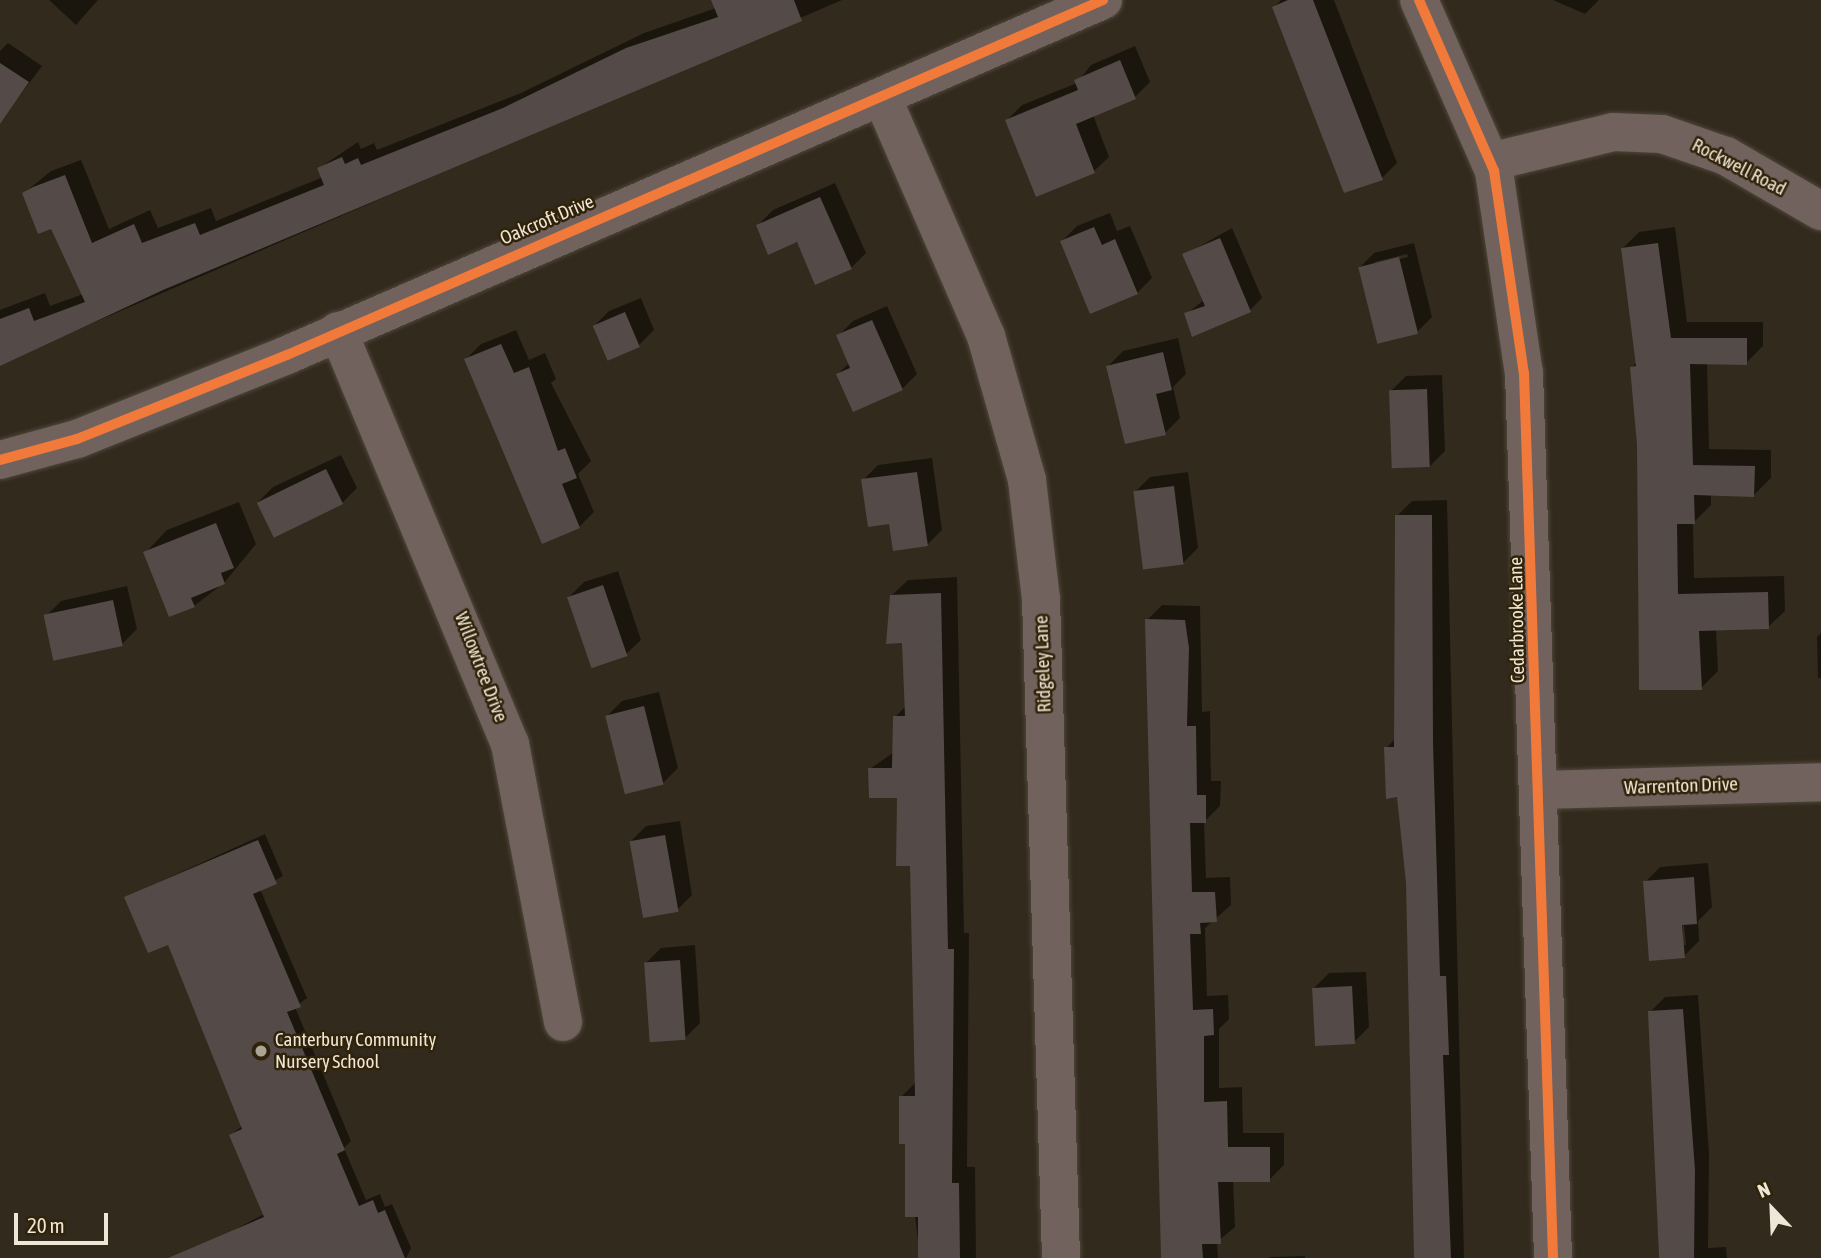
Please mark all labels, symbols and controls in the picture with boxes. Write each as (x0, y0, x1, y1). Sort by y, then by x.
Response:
street label: Rockwell Road (1688, 134, 1790, 200)
street label: Oakcroft Drive (497, 190, 597, 250)
street label: Cedarbrooke Lane (1505, 557, 1529, 683)
street label: Willowtree Drive (450, 609, 512, 725)
street label: Ridgeley Lane (1030, 615, 1056, 713)
street label: Warrenton Drive (1624, 773, 1738, 799)
place label: Canterbury Community Nursery School (275, 1029, 436, 1073)
marker: Canterbury Community Nursery School (253, 1043, 269, 1059)
north arrow (1737, 1174, 1807, 1244)
text: N (1754, 1177, 1773, 1202)
scale bar (18, 1198, 112, 1242)
text: 20 m (27, 1213, 65, 1237)

